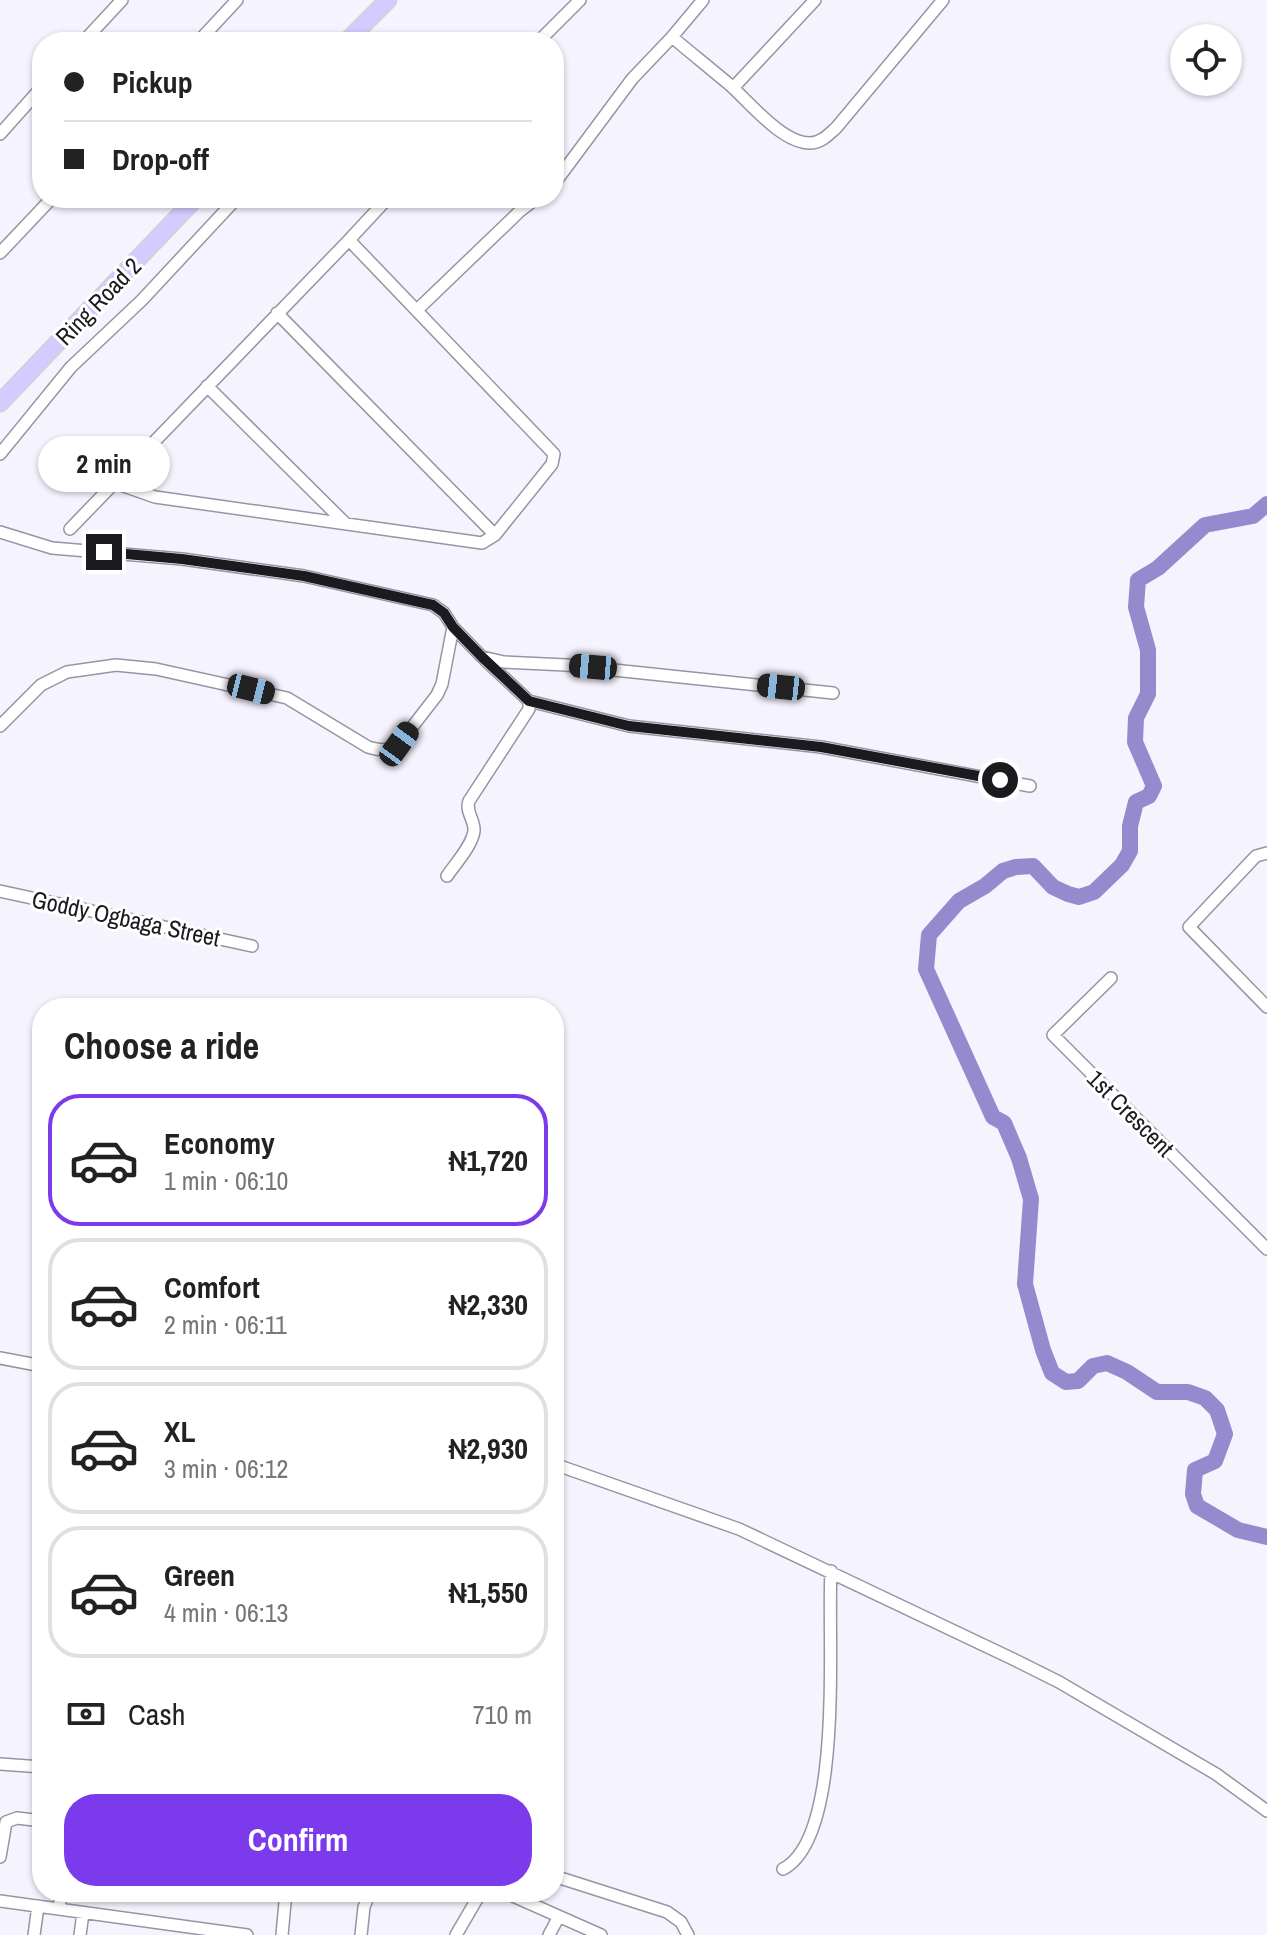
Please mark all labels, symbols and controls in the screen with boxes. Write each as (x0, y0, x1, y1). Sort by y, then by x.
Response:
map controls (1170, 24, 1242, 96)
button: locate (1170, 24, 1242, 96)
text: Pickup (112, 62, 193, 102)
text: Drop-off (112, 139, 209, 179)
street label: Ring Road 2 (48, 250, 148, 352)
callout: 2 min (38, 436, 170, 492)
text: 2 min (76, 446, 132, 481)
route end (86, 534, 122, 570)
car (568, 653, 618, 681)
car (225, 672, 277, 706)
car (756, 673, 806, 701)
car (375, 718, 423, 770)
route start (982, 762, 1018, 798)
street label: Goddy Ogbaga Street (29, 882, 223, 954)
text: Choose a ride (64, 1022, 259, 1070)
street label: 1st Crescent (1081, 1063, 1182, 1164)
text: Economy (164, 1123, 275, 1163)
icon: car (68, 1124, 140, 1196)
text: ₦1,720 (449, 1140, 528, 1180)
text: 1 min · 06:10 (164, 1163, 288, 1198)
text: Comfort (164, 1267, 260, 1307)
icon: car (68, 1268, 140, 1340)
text: ₦2,330 (449, 1284, 528, 1324)
text: 2 min · 06:11 (164, 1307, 287, 1342)
text: XL (164, 1411, 195, 1451)
icon: car (68, 1412, 140, 1484)
text: ₦2,930 (449, 1428, 528, 1468)
text: 3 min · 06:12 (164, 1451, 288, 1486)
text: Green (164, 1555, 235, 1595)
icon: car (68, 1556, 140, 1628)
text: ₦1,550 (449, 1572, 528, 1612)
text: 4 min · 06:13 (164, 1595, 288, 1630)
icon: cash (64, 1692, 108, 1736)
text: Cash (128, 1694, 185, 1734)
text: 710 m (473, 1697, 532, 1732)
button: Confirm (64, 1794, 532, 1886)

